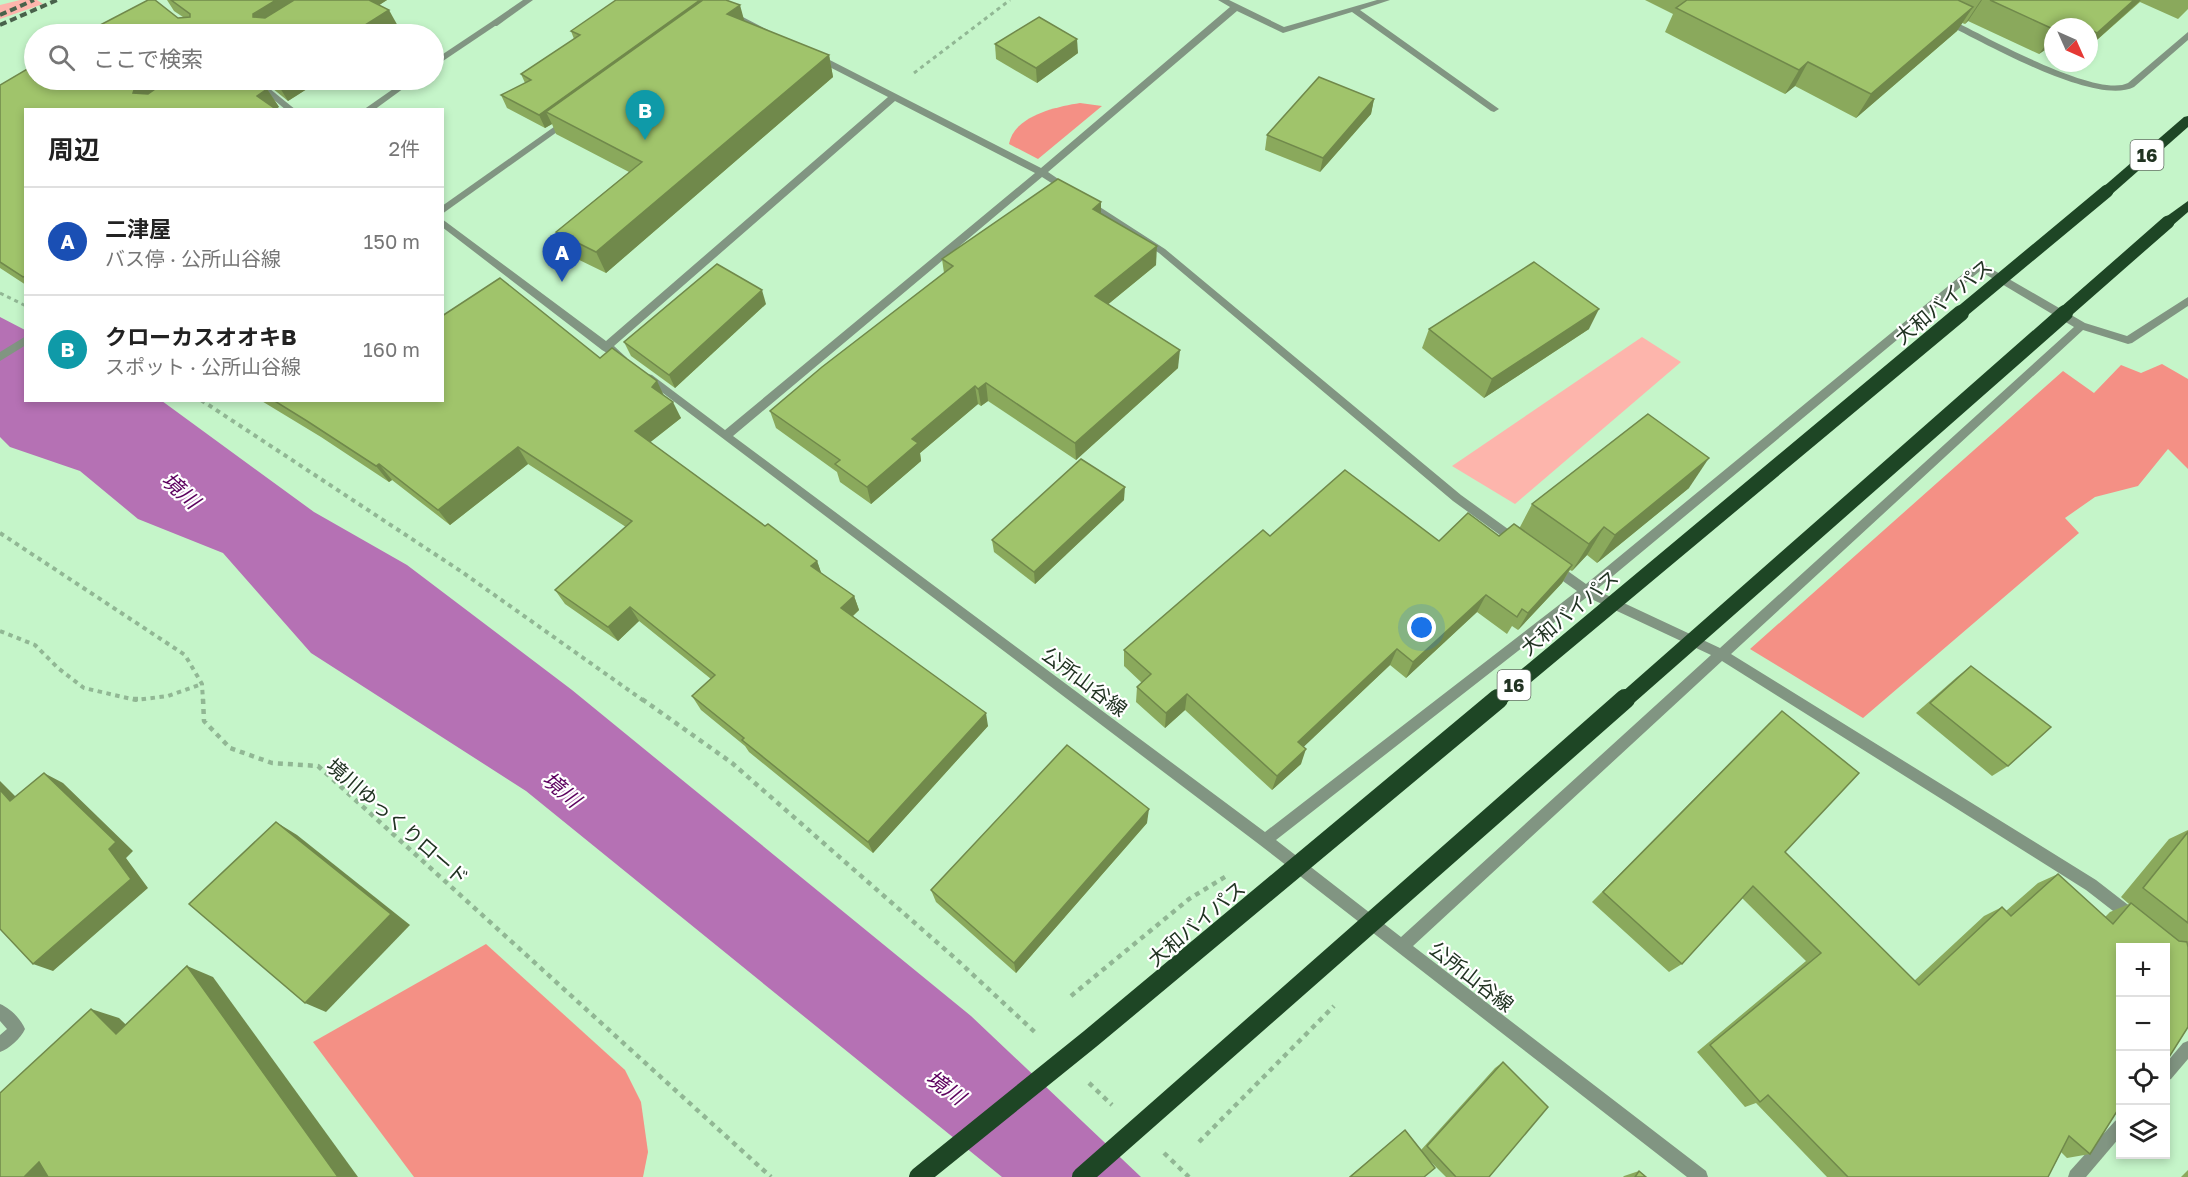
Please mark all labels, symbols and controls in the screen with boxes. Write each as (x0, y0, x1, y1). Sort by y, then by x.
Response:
north arrow (2044, 18, 2098, 72)
search box (24, 24, 444, 90)
icon: search (45, 41, 78, 74)
text: ここで検索 (93, 45, 203, 72)
pin: B (626, 90, 664, 140)
text: 周辺 (48, 134, 100, 165)
text: 2件 (388, 136, 420, 160)
road number: 16 (2130, 140, 2164, 170)
text: 二津屋 (105, 215, 171, 242)
text: A (60, 229, 75, 253)
text: 150 m (364, 229, 420, 253)
pin: A (542, 232, 582, 282)
text: バス停 · 公所山谷線 (105, 246, 281, 270)
street label: 大和バイパス (1889, 253, 1997, 349)
text: クローカスオオキB (105, 323, 297, 350)
text: B (60, 337, 75, 361)
text: 160 m (363, 337, 420, 361)
text: スポット · 公所山谷線 (105, 354, 301, 378)
water label: 境川 (157, 466, 207, 515)
street label: 大和バイパス (1515, 564, 1623, 660)
your location (1407, 613, 1436, 642)
street label: 公所山谷線 (1038, 641, 1132, 721)
road number: 16 (1498, 670, 1530, 700)
street label: 境川ゆっくりロード (322, 753, 474, 889)
water label: 境川 (538, 766, 588, 814)
street label: 大和バイパス (1142, 875, 1250, 971)
street label: 公所山谷線 (1425, 936, 1519, 1016)
map controls (2116, 943, 2170, 1159)
button: + (2116, 943, 2170, 997)
button: − (2116, 997, 2170, 1051)
button: locate (2116, 1051, 2170, 1105)
water label: 境川 (921, 1064, 972, 1111)
button: layers (2116, 1105, 2170, 1159)

